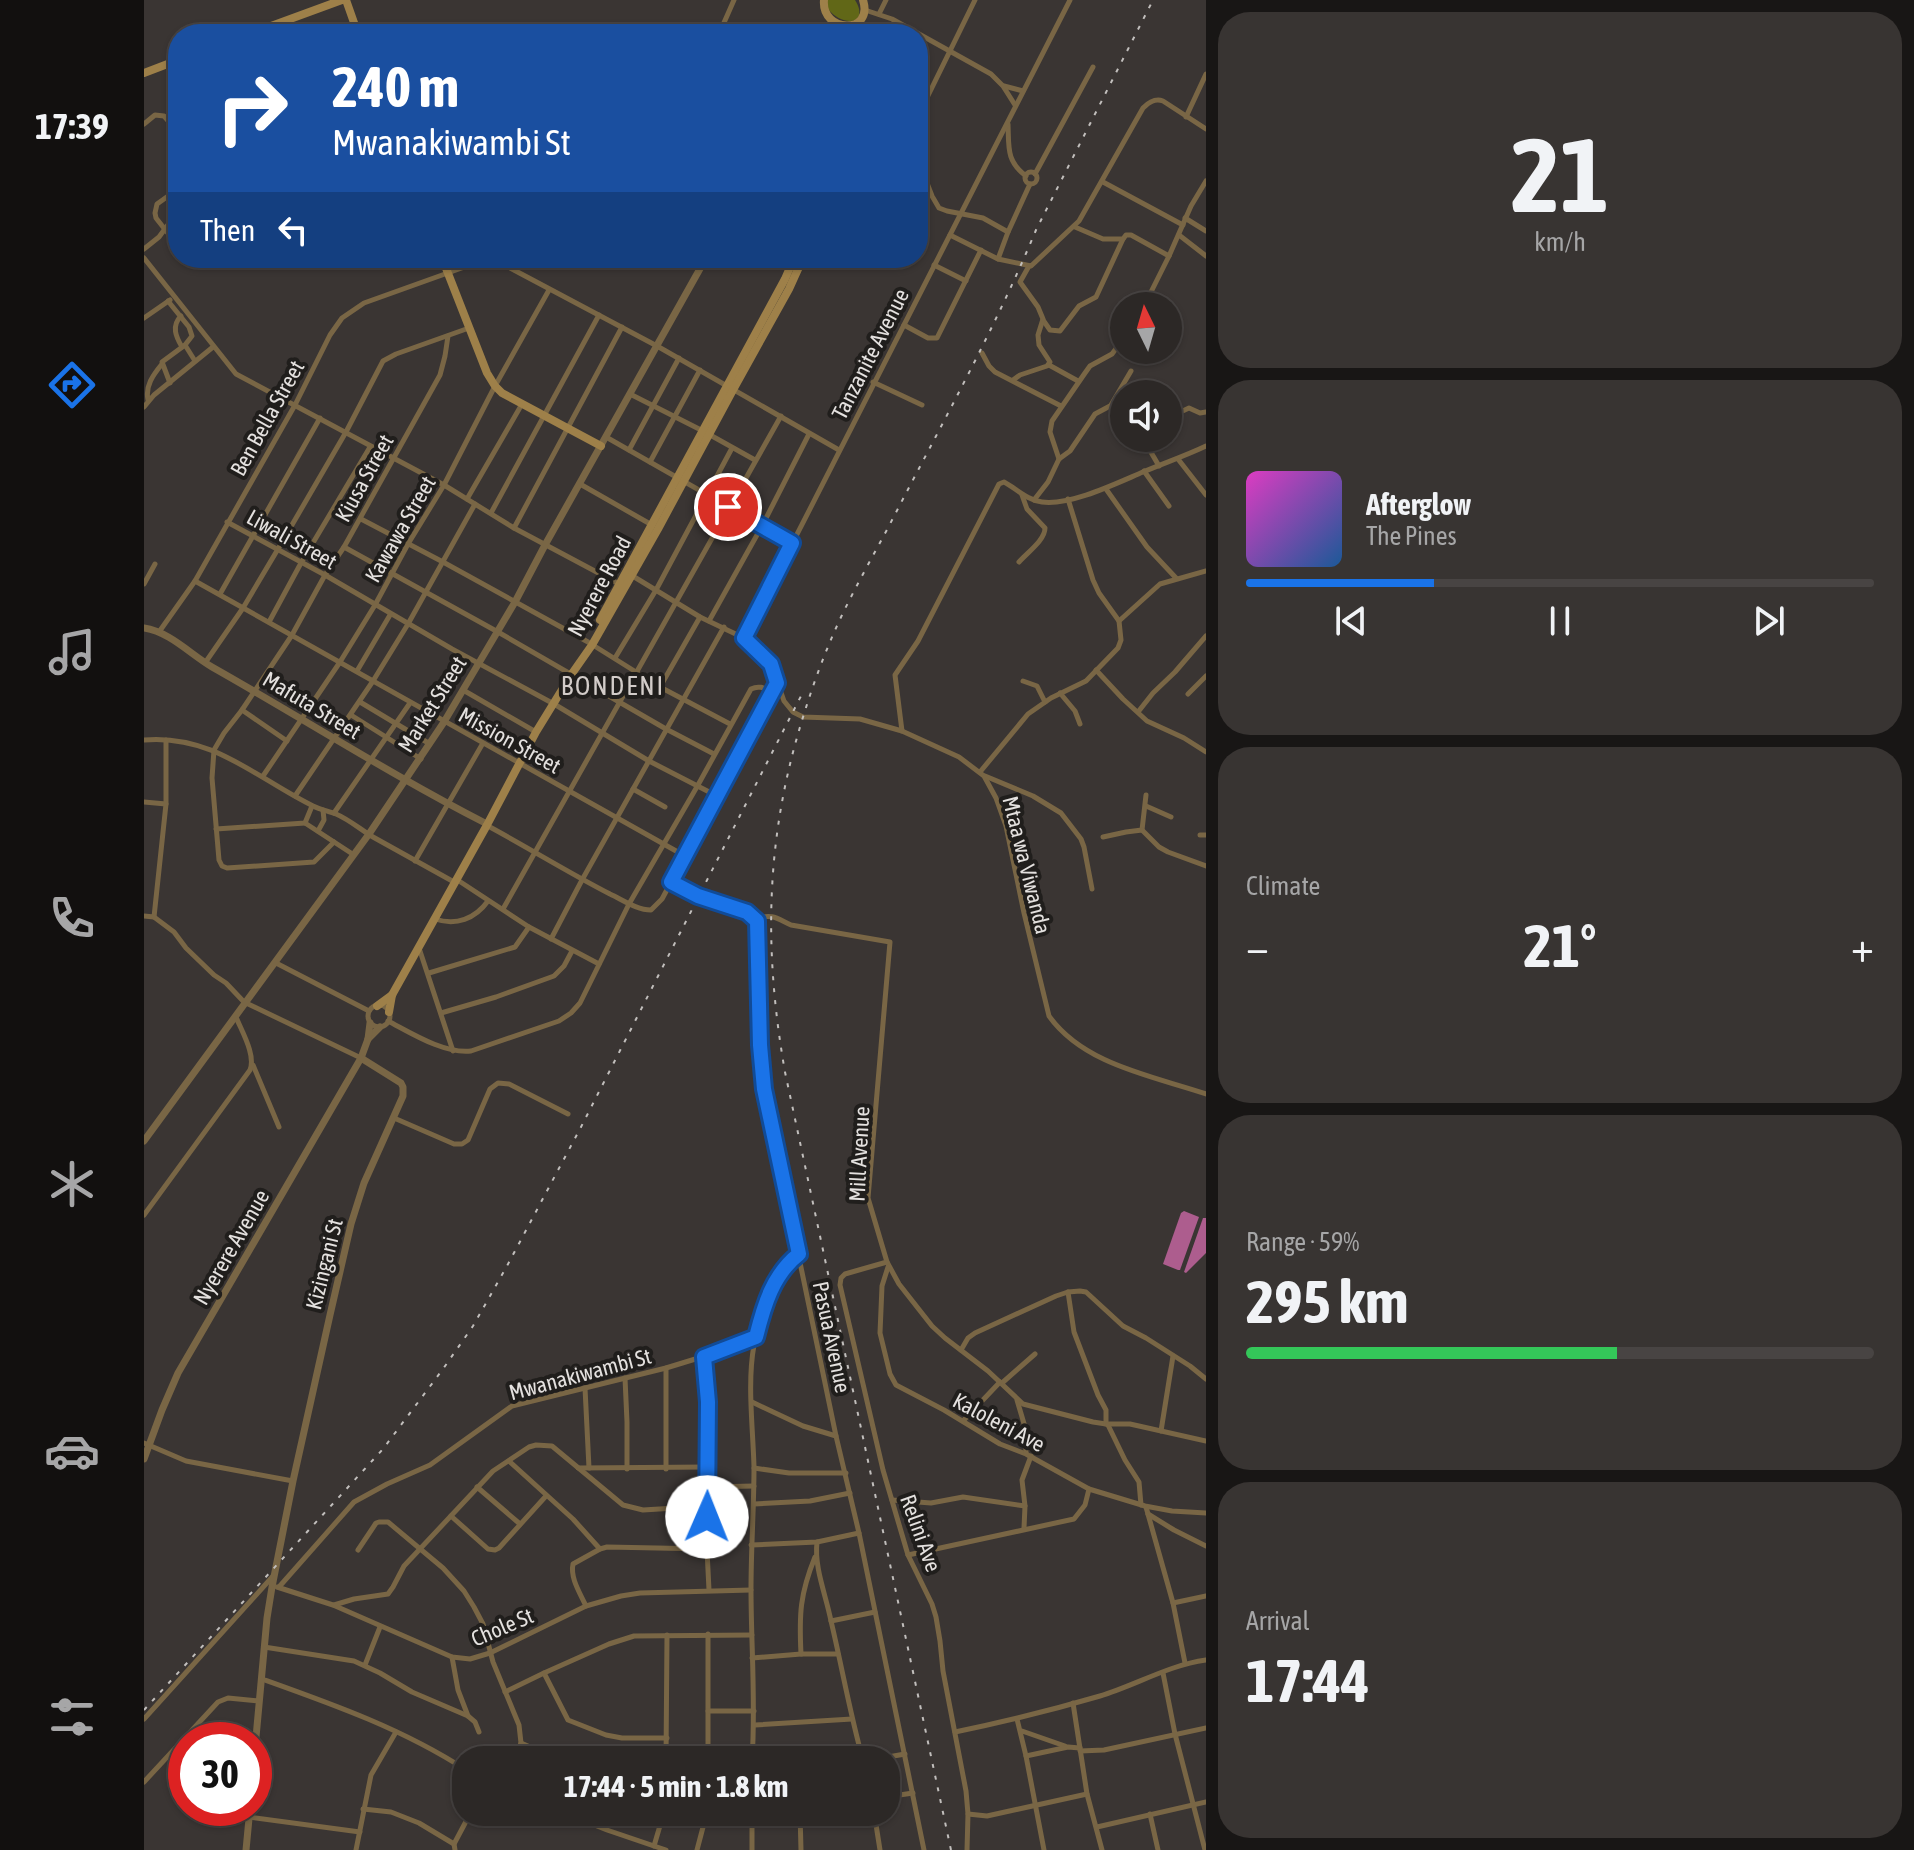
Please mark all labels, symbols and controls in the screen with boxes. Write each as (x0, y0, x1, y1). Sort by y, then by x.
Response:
text: 240 m (332, 55, 459, 119)
icon: right (200, 56, 304, 160)
text: 17:39 (35, 105, 109, 147)
text: 21 (1511, 115, 1609, 234)
text: Mwanakiwambi St (332, 121, 571, 163)
icon: left (271, 208, 315, 252)
text: Then (200, 213, 255, 247)
text: km/h (1534, 227, 1586, 257)
street label: Tanzanite Avenue (826, 284, 914, 424)
north arrow (1110, 292, 1182, 364)
map controls (1110, 292, 1182, 452)
street label: Ben Bella Street (225, 356, 309, 480)
icon: directions (44, 357, 100, 413)
button: sound (1110, 380, 1182, 452)
street label: Kiusa Street (329, 430, 399, 526)
street label: Kawawa Street (359, 471, 441, 587)
pin (694, 473, 762, 541)
icon: arrive (706, 485, 750, 529)
text: Afterglow (1366, 487, 1471, 521)
street label: Liwali Street (242, 504, 342, 574)
text: The Pines (1366, 521, 1457, 551)
street label: Nyerere Road (562, 531, 636, 641)
icon: previous (1329, 599, 1373, 643)
icon: pause (1538, 599, 1582, 643)
icon: next (1747, 599, 1791, 643)
icon: music (44, 624, 100, 680)
street label: Market Street (392, 651, 472, 757)
street label: Mafuta Street (258, 666, 366, 744)
district label: BONDENI (561, 671, 665, 701)
street label: Mission Street (454, 701, 566, 779)
street label: Mtaa wa Viwanda (997, 793, 1057, 937)
text: Climate (1246, 871, 1320, 901)
icon: phone (44, 890, 100, 946)
text: 21° (1524, 911, 1596, 980)
text: − (1246, 921, 1269, 971)
text: + (1851, 921, 1874, 971)
street label: Mill Avenue (844, 1106, 874, 1202)
icon: climate (44, 1156, 100, 1212)
street label: Nyerere Avenue (188, 1185, 274, 1309)
street label: Kizingani St (300, 1216, 348, 1312)
text: Range · 59% (1246, 1227, 1359, 1257)
text: 295 km (1246, 1267, 1408, 1336)
street label: Pasua Avenue (808, 1279, 856, 1395)
street label: Mwanakiwambi St (506, 1343, 654, 1405)
street label: Kaloleni Ave (949, 1387, 1049, 1457)
icon: car (44, 1423, 100, 1479)
position arrow (665, 1475, 749, 1559)
street label: Relini Ave (895, 1491, 947, 1575)
street label: Chole St (467, 1602, 537, 1652)
text: Arrival (1246, 1606, 1310, 1636)
text: 17:44 (1246, 1646, 1369, 1715)
icon: filters (44, 1689, 100, 1745)
speed limit sign: 30 (168, 1722, 272, 1826)
text: 17:44 · 5 min · 1.8 km (564, 1769, 788, 1803)

